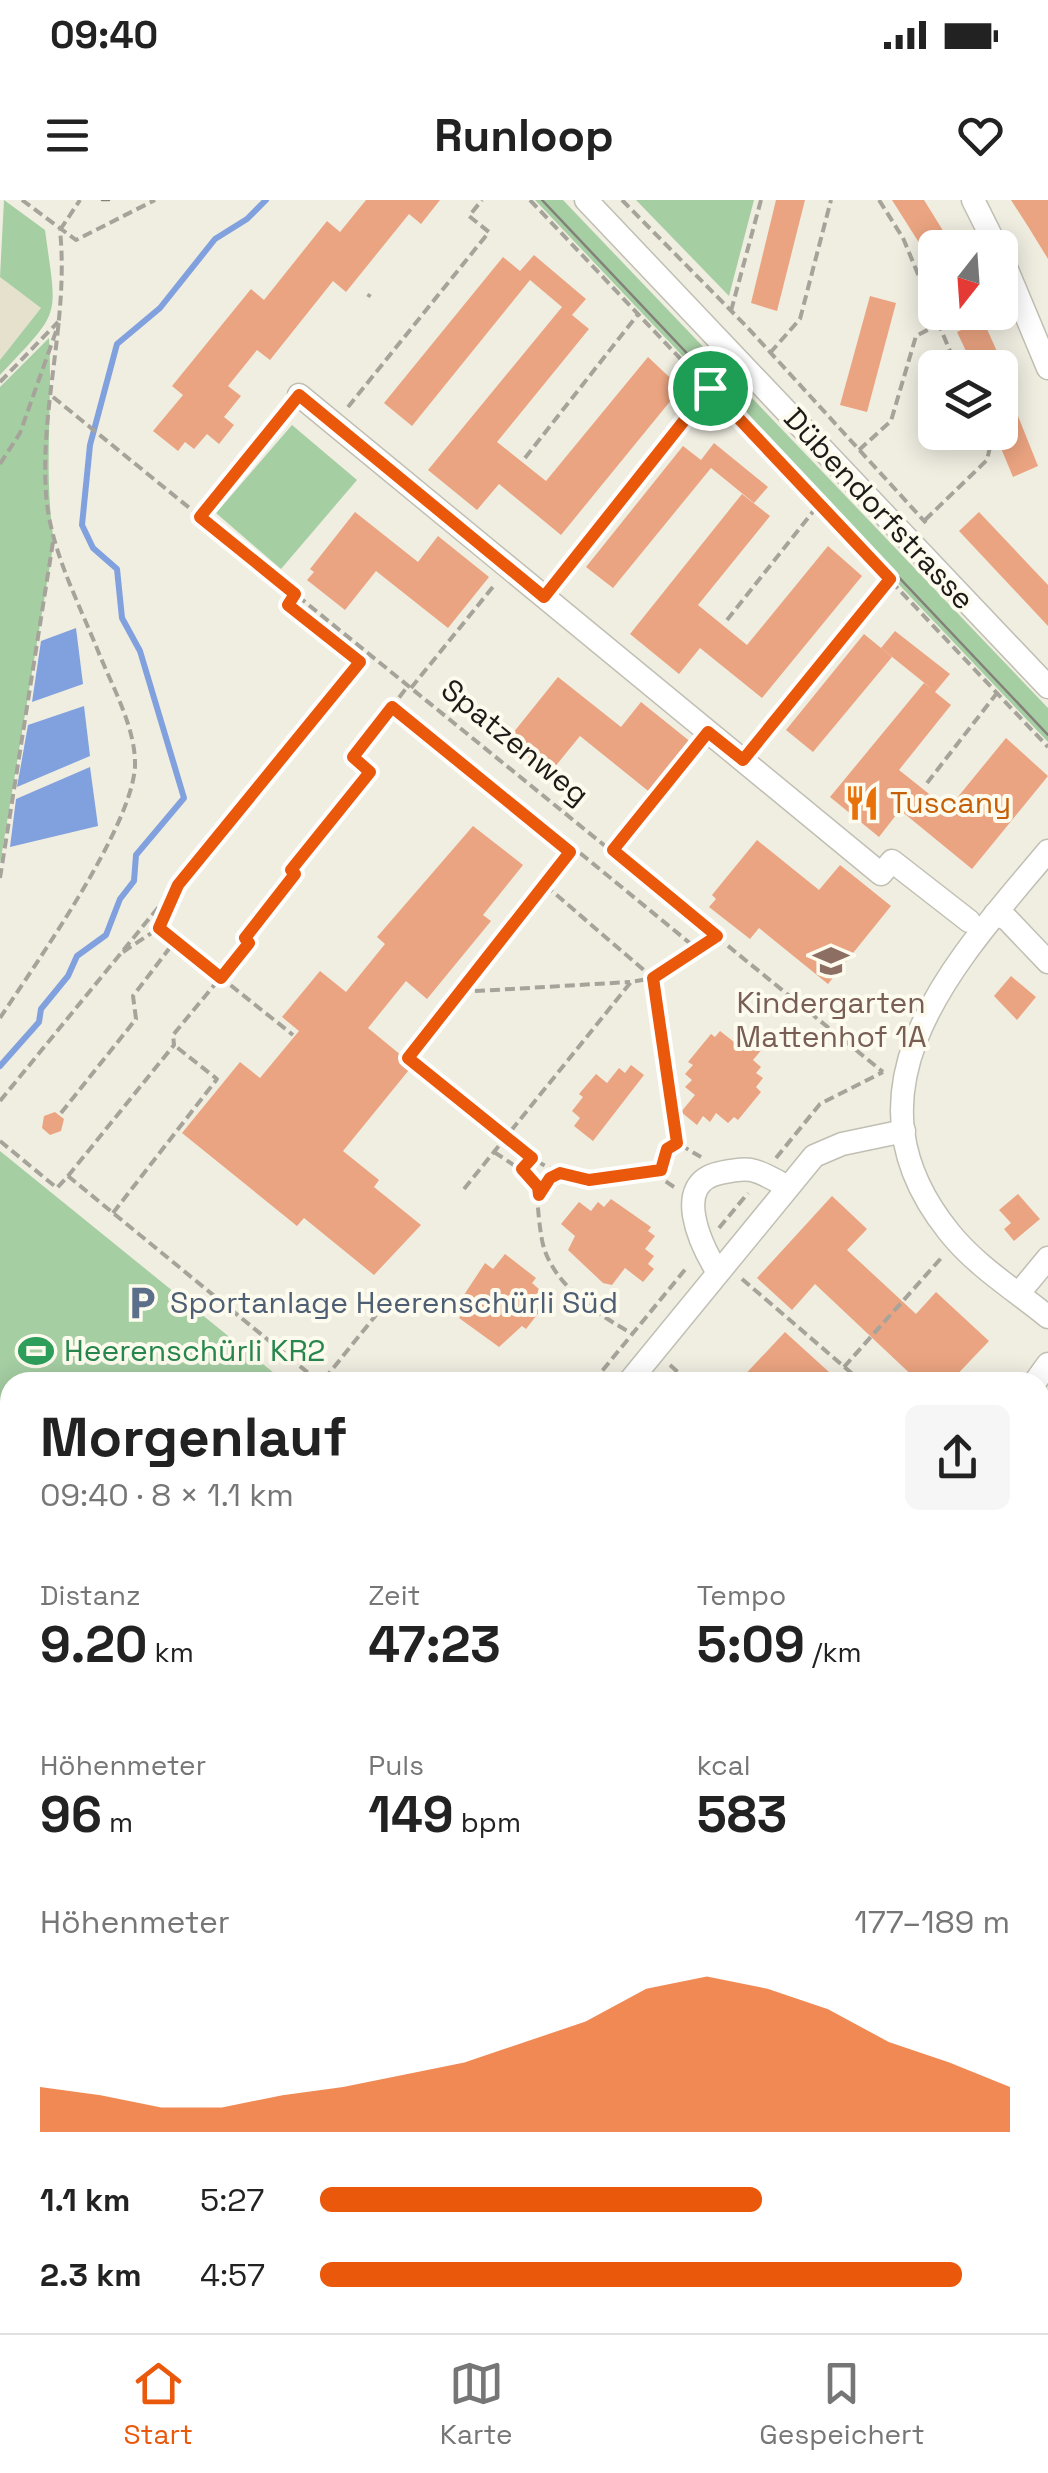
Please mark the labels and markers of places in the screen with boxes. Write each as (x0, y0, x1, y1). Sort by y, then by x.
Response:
pin (668, 346, 753, 431)
place label: Tuscany (890, 783, 1011, 822)
restaurant icon: Tuscany (843, 784, 881, 822)
school or university icon: Kindergarten Mattenhof 1A (812, 942, 850, 980)
place label: Kindergarten Mattenhof 1A (735, 983, 927, 1056)
place label: Sportanlage Heerenschürli Süd (170, 1283, 618, 1322)
parking icon: Sportanlage Heerenschürli Süd (123, 1284, 161, 1322)
place label: Heerenschürli KR2 (64, 1331, 325, 1370)
sports icon: Heerenschürli KR2 (17, 1332, 55, 1370)

